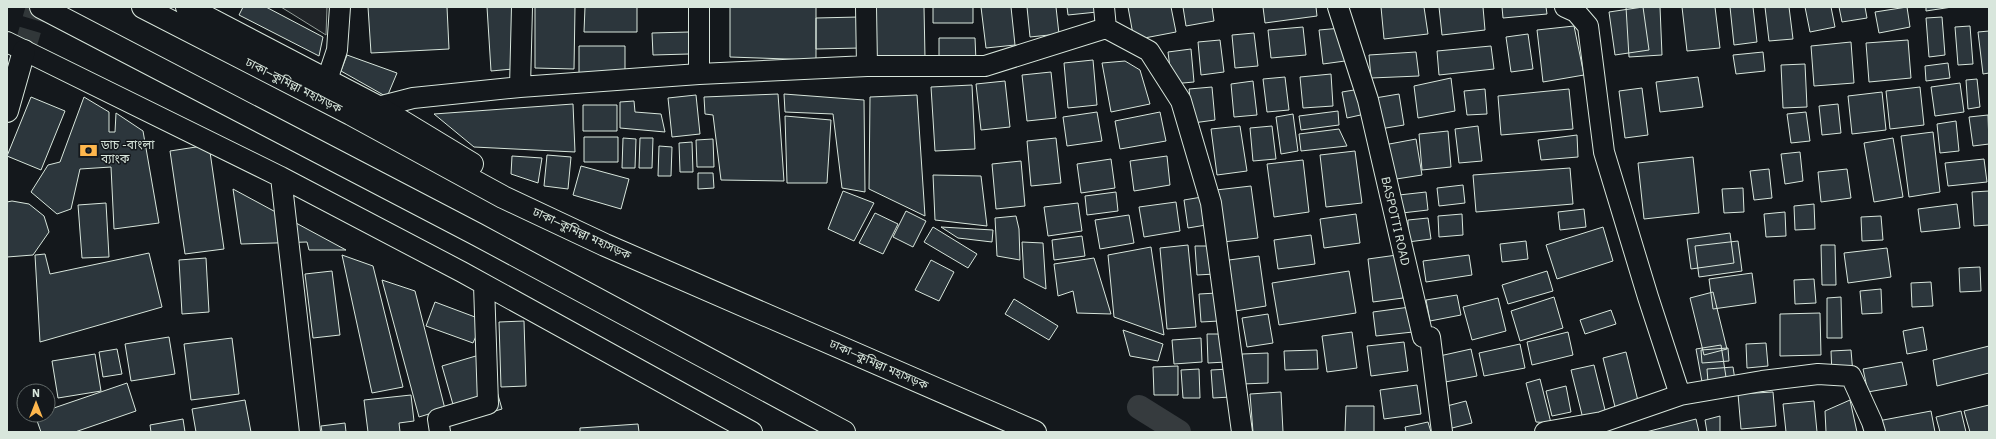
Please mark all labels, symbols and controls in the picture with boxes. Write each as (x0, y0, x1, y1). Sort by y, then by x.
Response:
street label: ঢাকা–কুমিল্লা মহাসড়ক (242, 54, 345, 117)
place label: ডাচ -বাংলা ব্যাংক (100, 137, 155, 166)
bank icon: ডাচ -বাংলা ব্যাংক (78, 141, 98, 161)
street label: BASPOTTI ROAD (1378, 175, 1414, 267)
street label: ঢাকা–কুমিল্লা মহাসড়ক (529, 203, 634, 263)
street label: ঢাকা–কুমিল্লা মহাসড়ক (826, 335, 931, 394)
north arrow (16, 383, 56, 423)
text: N (32, 386, 40, 400)

